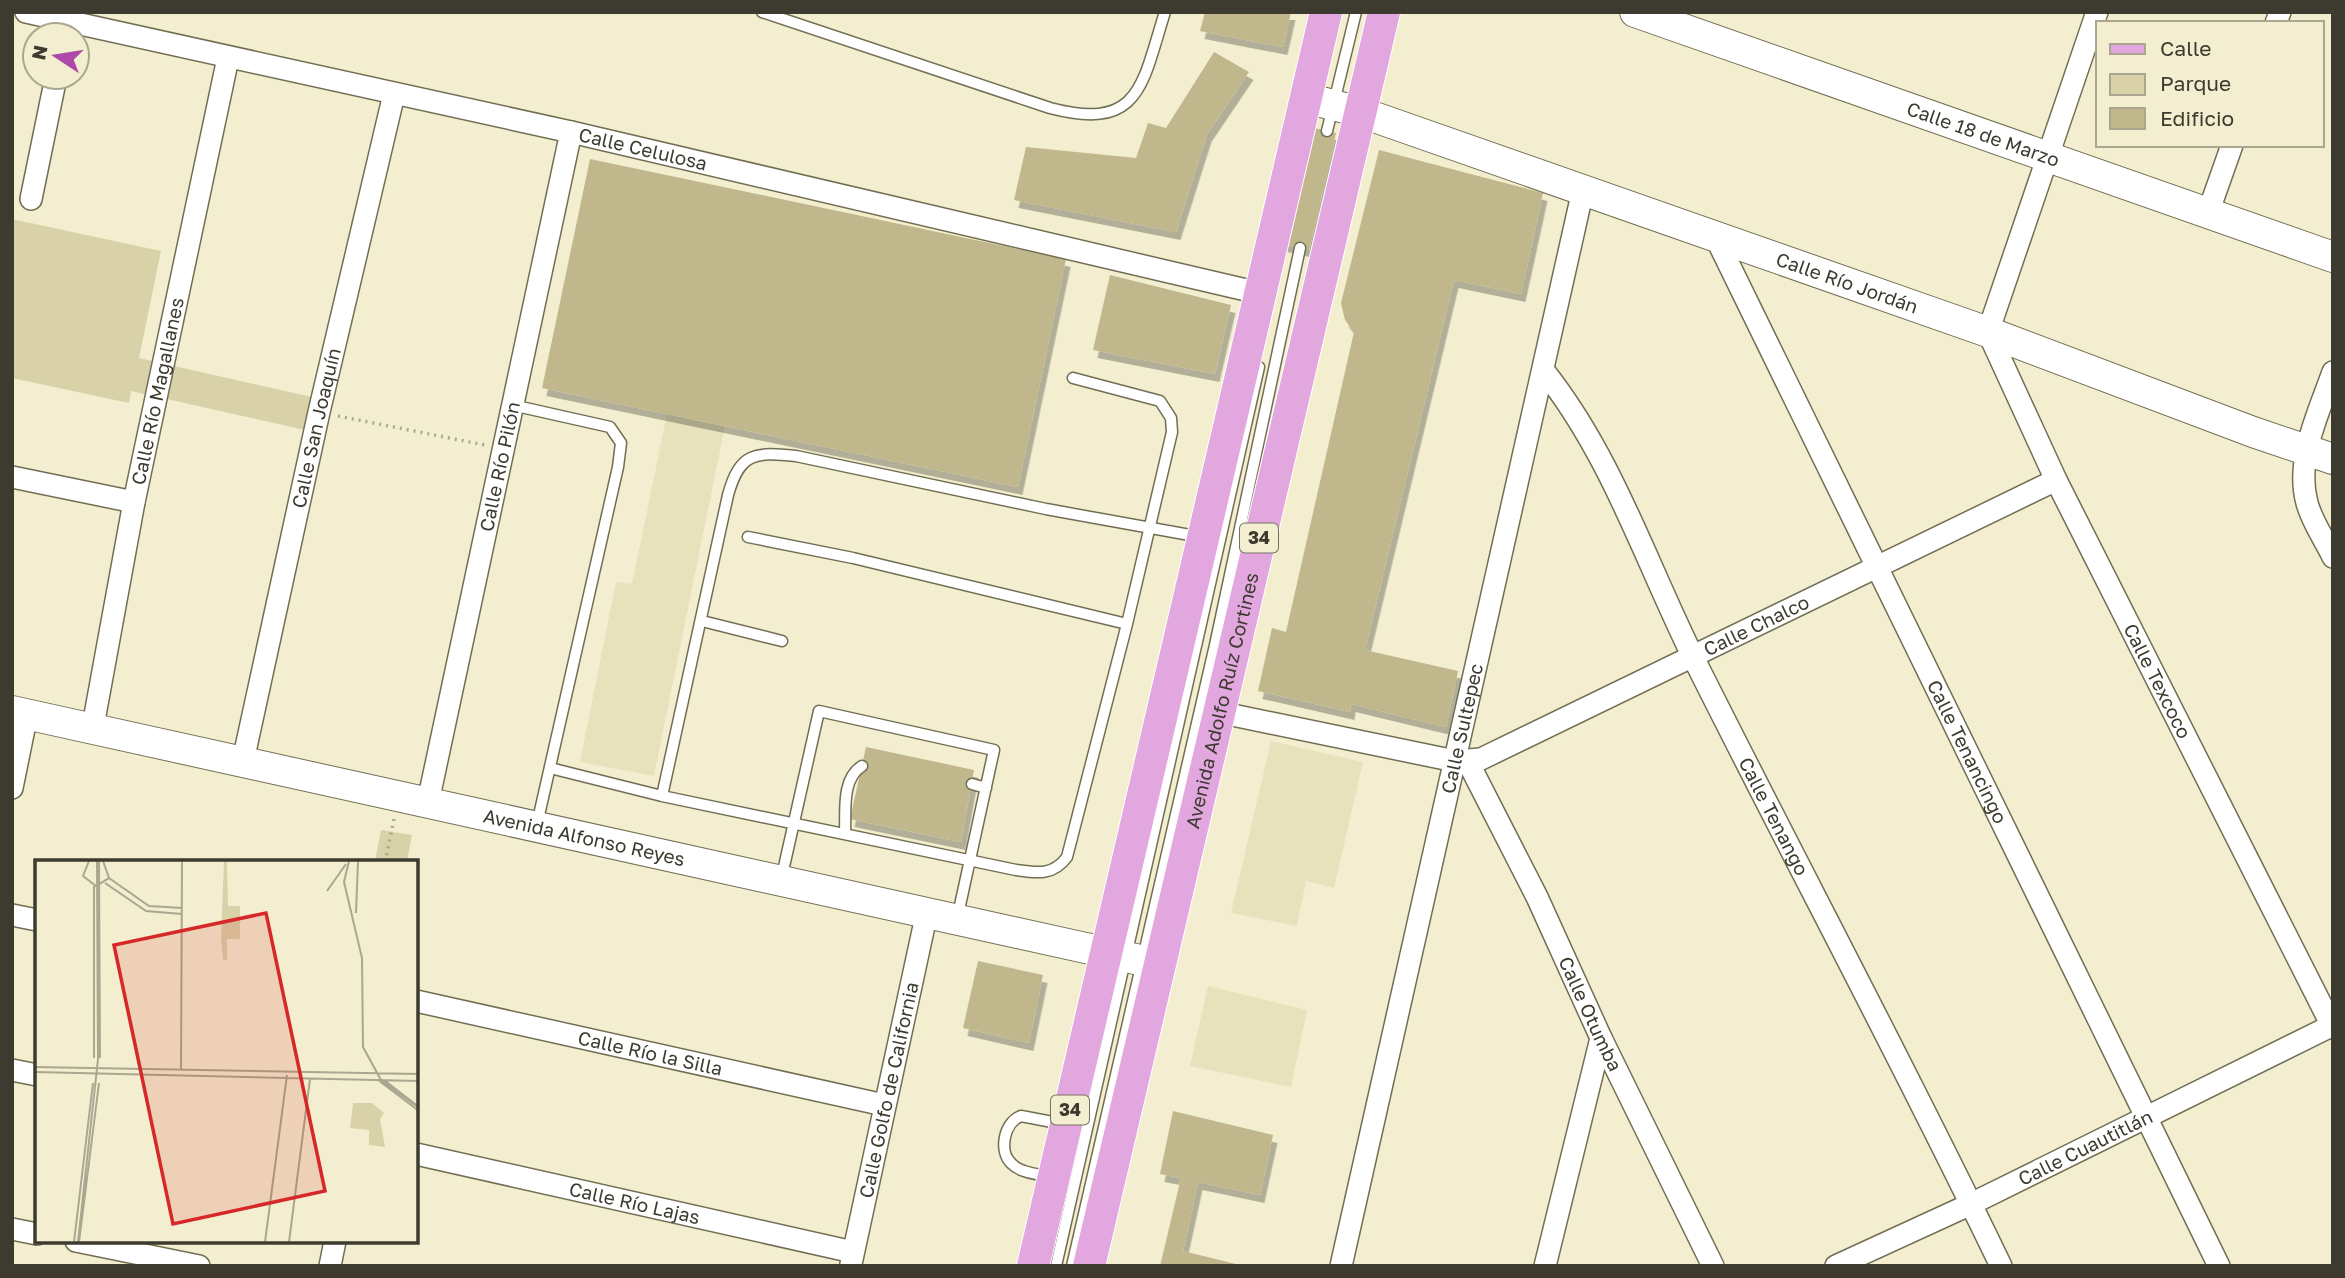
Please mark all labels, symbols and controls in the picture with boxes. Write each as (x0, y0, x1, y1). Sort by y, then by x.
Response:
north arrow (21, 21, 91, 91)
legend (2096, 21, 2324, 147)
text: Calle (2160, 35, 2212, 61)
text: N (26, 43, 52, 62)
text: Parque (2160, 70, 2231, 96)
street label: Calle 18 de Marzo (1904, 96, 2063, 171)
text: Edificio (2160, 105, 2234, 131)
street label: Calle Celulosa (577, 122, 710, 174)
street label: Calle Río Jordán (1773, 247, 1921, 318)
street label: Calle Río Magallanes (126, 295, 188, 487)
street label: Calle San Joaquín (286, 345, 345, 510)
street label: Calle Río Pilón (474, 399, 524, 533)
road number: 34 (1240, 524, 1278, 552)
street label: Avenida Adolfo Ruíz Cortines (1180, 570, 1263, 831)
street label: Calle Chalco (1699, 590, 1813, 660)
street label: Calle Texcoco (2119, 619, 2197, 742)
street label: Calle Sultepec (1436, 661, 1487, 796)
street label: Calle Tenancingo (1923, 676, 2013, 827)
street label: Calle Tenango (1734, 753, 1814, 879)
street label: Avenida Alfonso Reyes (481, 803, 687, 870)
inset map (35, 860, 418, 1243)
street label: Calle Otumba (1554, 953, 1627, 1075)
street label: Calle Golfo de California (854, 980, 923, 1200)
street label: Calle Río la Silla (576, 1025, 725, 1080)
road number: 34 (1051, 1096, 1089, 1125)
street label: Calle Cuautitlán (2014, 1104, 2156, 1190)
street label: Calle Río Lajas (567, 1177, 702, 1228)

